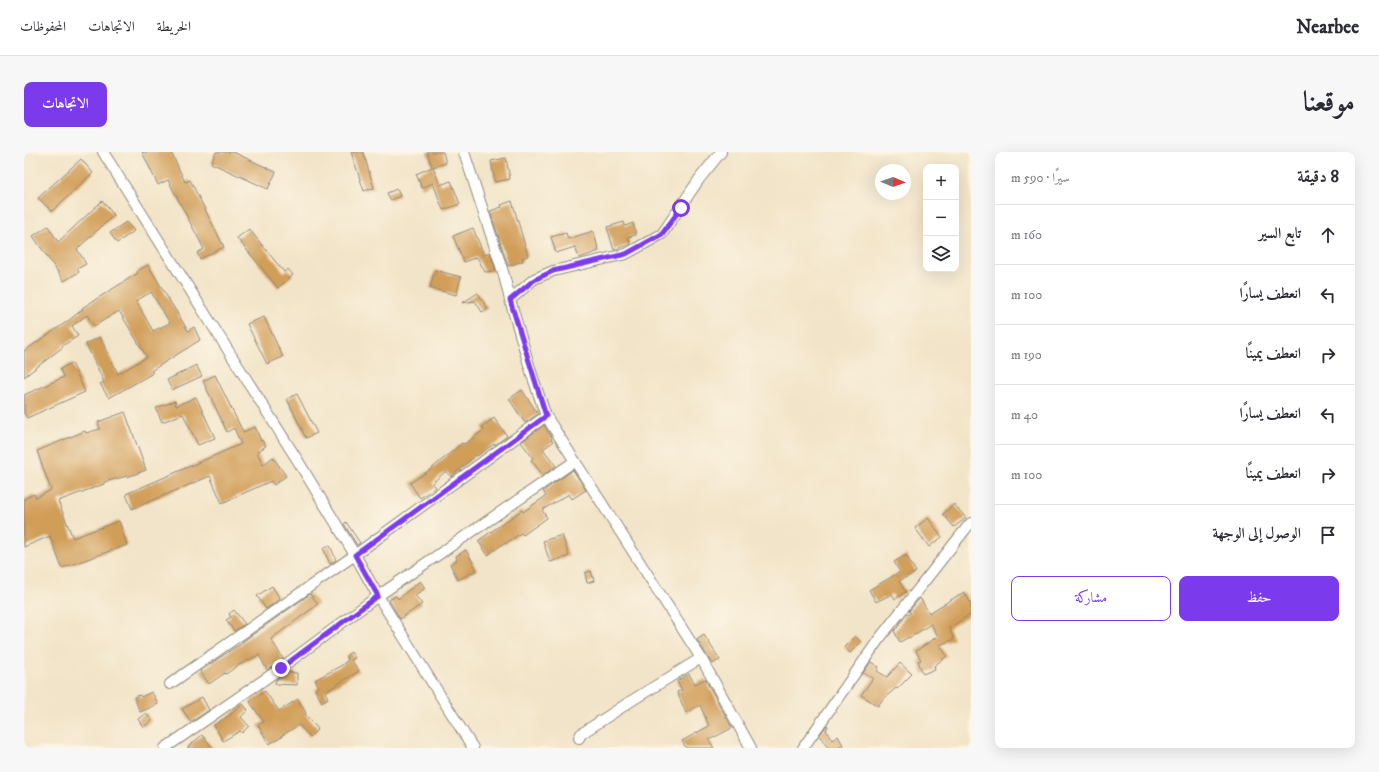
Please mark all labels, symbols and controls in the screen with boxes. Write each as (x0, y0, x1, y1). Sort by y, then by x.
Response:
text: Nearbee (1296, 16, 1359, 39)
text: المحفوظات (20, 18, 66, 36)
text: الاتجاهات (88, 18, 135, 36)
text: الخريطة (157, 18, 191, 36)
button: الاتجاهات (24, 82, 107, 127)
text: موقعنا (1303, 85, 1355, 120)
north arrow (875, 164, 911, 200)
map controls (923, 164, 959, 272)
button: + (923, 164, 959, 200)
text: 8 دقيقة (1297, 166, 1339, 188)
text: سيرًا · 590 m (1011, 170, 1070, 186)
route start (672, 199, 690, 217)
button: − (923, 200, 959, 236)
text: تابع السير (1259, 224, 1301, 243)
icon: ahead (1317, 224, 1339, 246)
text: 160 m (1011, 227, 1042, 243)
button: layers (923, 236, 959, 272)
text: انعطف يسارًا (1240, 284, 1301, 303)
icon: left (1317, 284, 1339, 306)
text: 100 m (1011, 287, 1042, 303)
text: انعطف يمينًا (1246, 344, 1301, 363)
icon: right (1317, 344, 1339, 366)
text: 190 m (1011, 347, 1042, 363)
text: انعطف يسارًا (1240, 404, 1301, 423)
icon: left (1317, 404, 1339, 426)
text: 40 m (1011, 407, 1038, 423)
text: انعطف يمينًا (1246, 464, 1301, 483)
icon: right (1317, 464, 1339, 486)
text: 100 m (1011, 467, 1042, 483)
text: الوصول إلى الوجهة (1212, 524, 1301, 543)
icon: arrive (1317, 524, 1339, 546)
button: مشاركة (1011, 576, 1171, 621)
button: حفظ (1179, 576, 1339, 621)
route end (272, 659, 290, 677)

